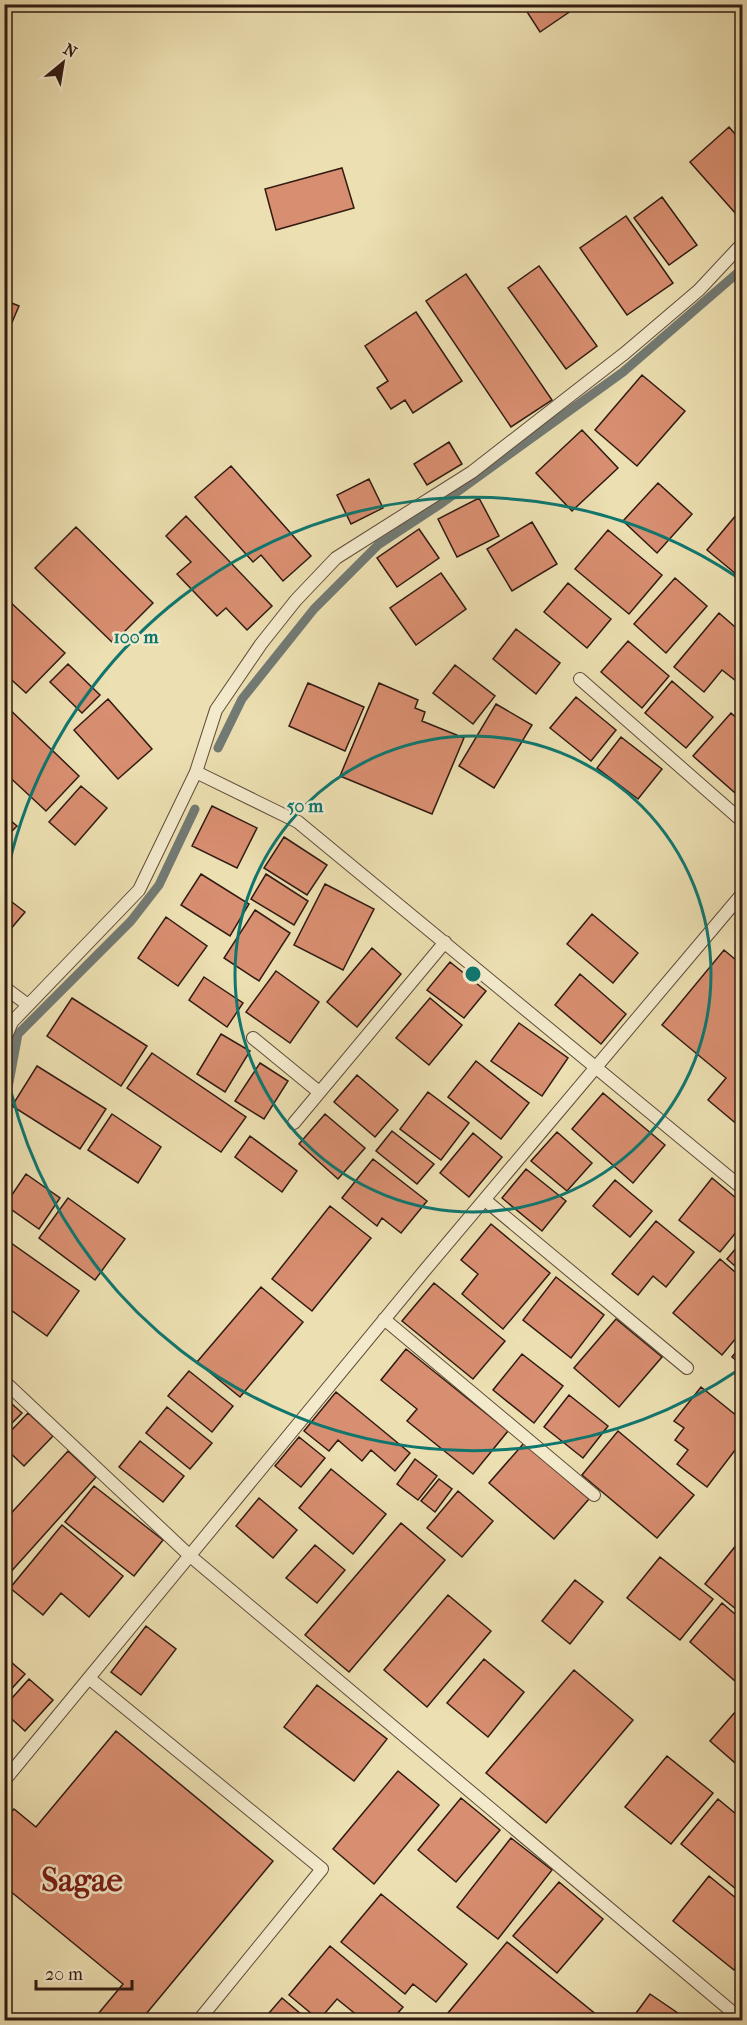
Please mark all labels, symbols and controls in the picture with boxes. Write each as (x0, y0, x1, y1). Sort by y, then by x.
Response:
north arrow (33, 33, 93, 93)
text: N (60, 39, 81, 62)
text: 100 m (113, 627, 160, 648)
text: 50 m (287, 796, 324, 817)
centre of rings (463, 964, 483, 984)
district label: Sagae (41, 1861, 123, 1900)
scale bar (36, 1953, 132, 1991)
text: 20 m (45, 1964, 83, 1985)

